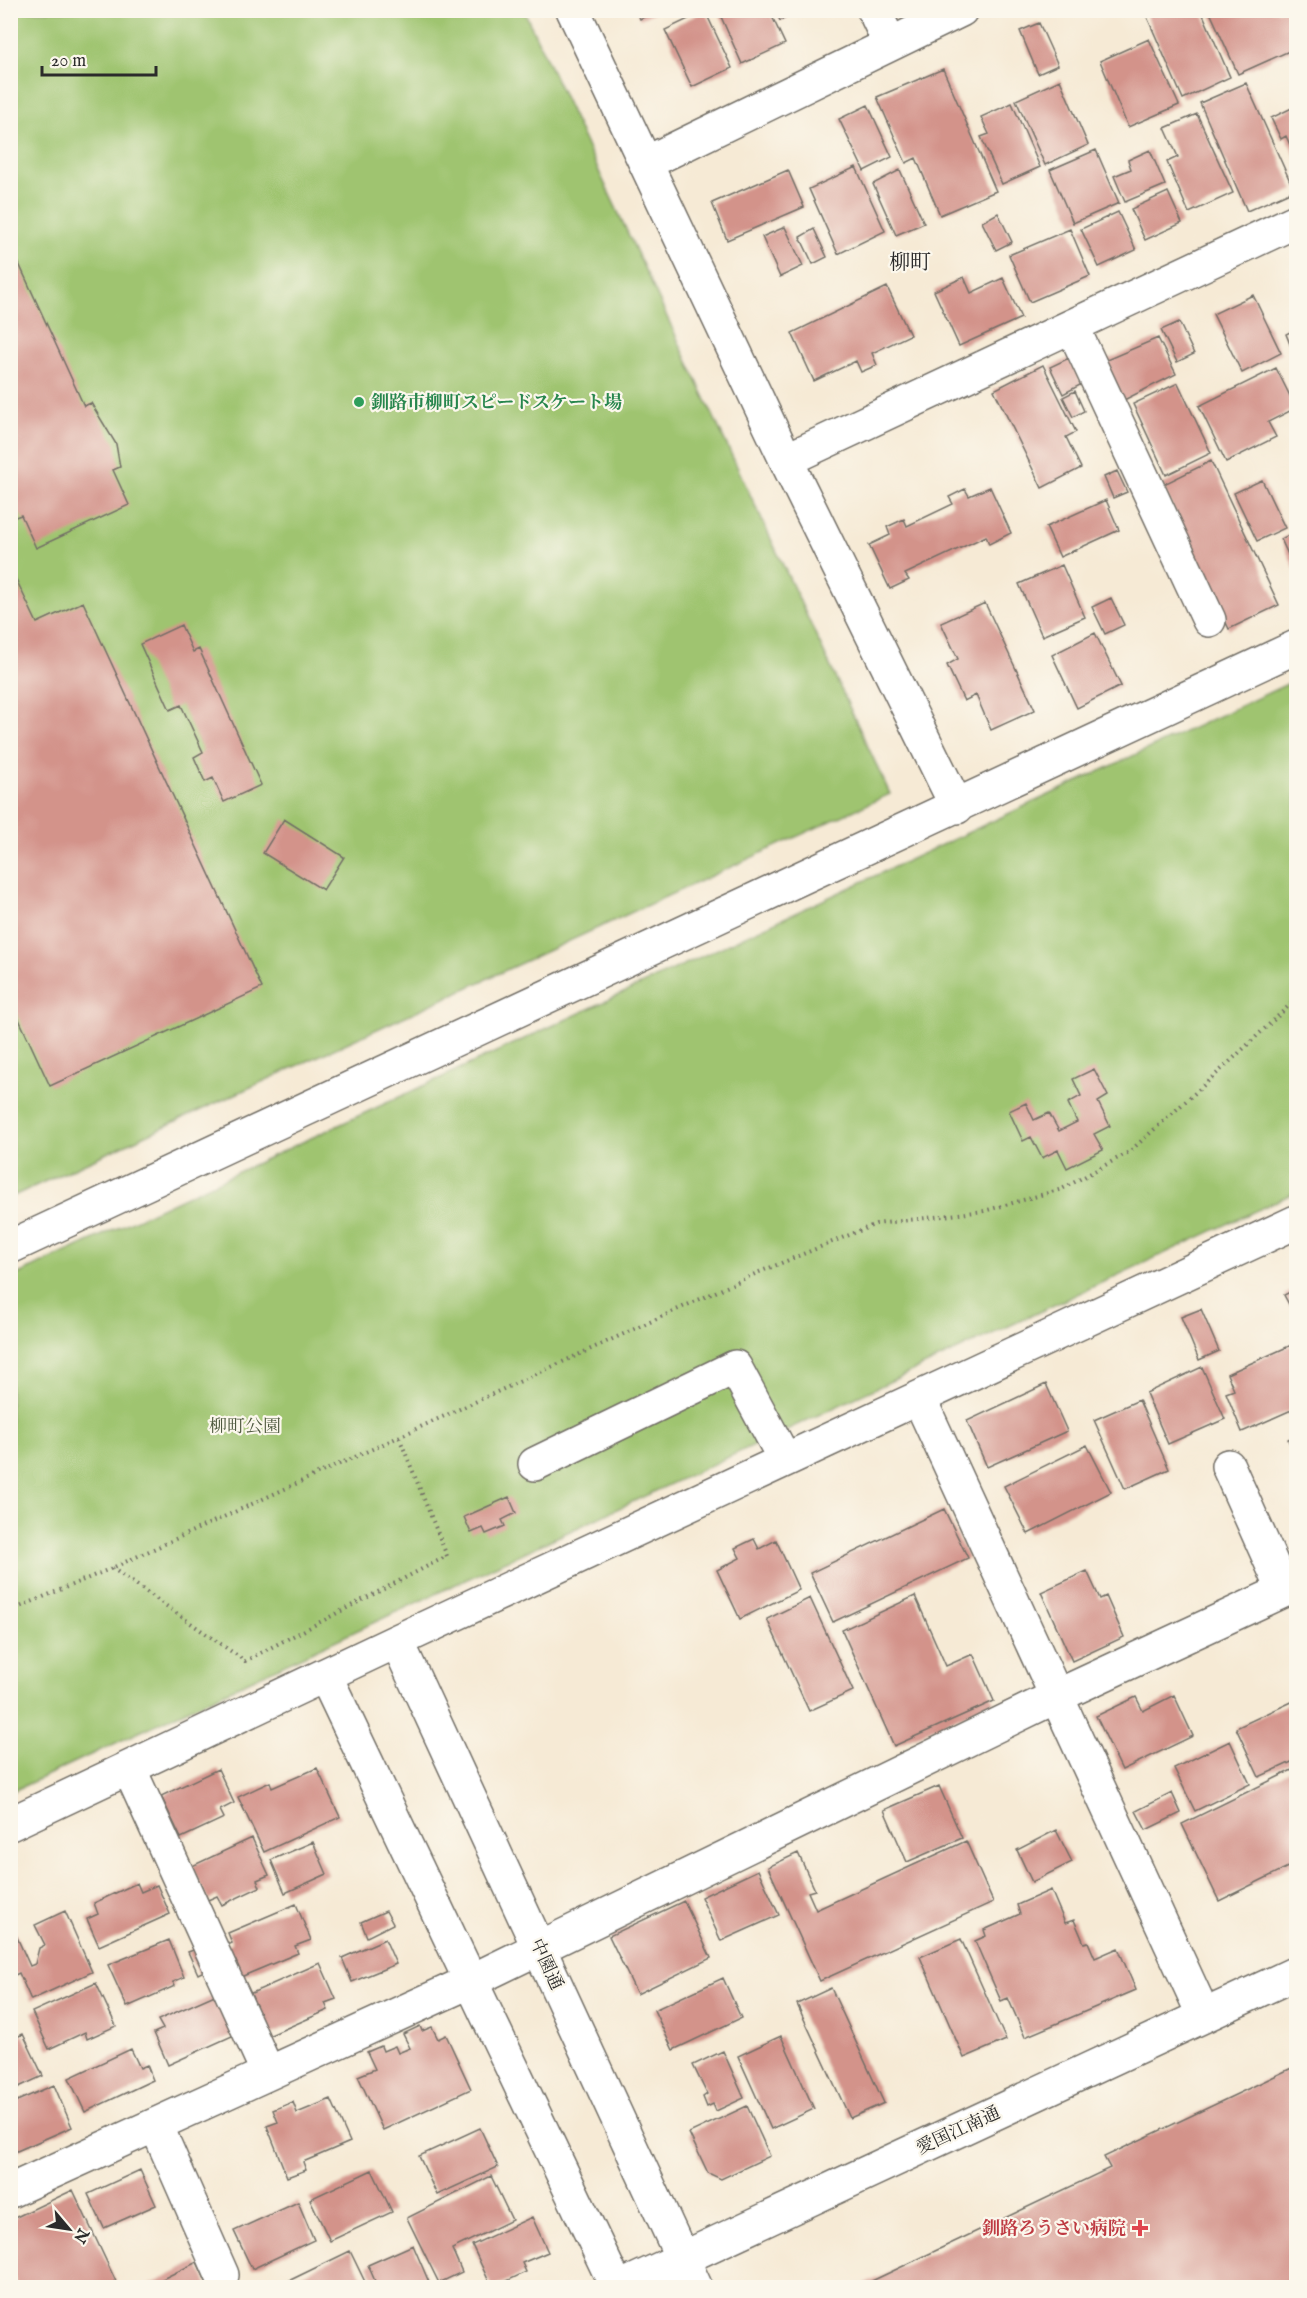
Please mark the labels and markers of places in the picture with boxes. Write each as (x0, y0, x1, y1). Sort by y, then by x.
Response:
place label: 釧路市柳町スピードスケート場 (371, 392, 622, 415)
marker: 釧路市柳町スピードスケート場 (352, 395, 366, 409)
place label: 釧路ろうさい病院 (982, 2218, 1126, 2241)
marker: 釧路ろうさい病院 (1131, 2219, 1149, 2237)

